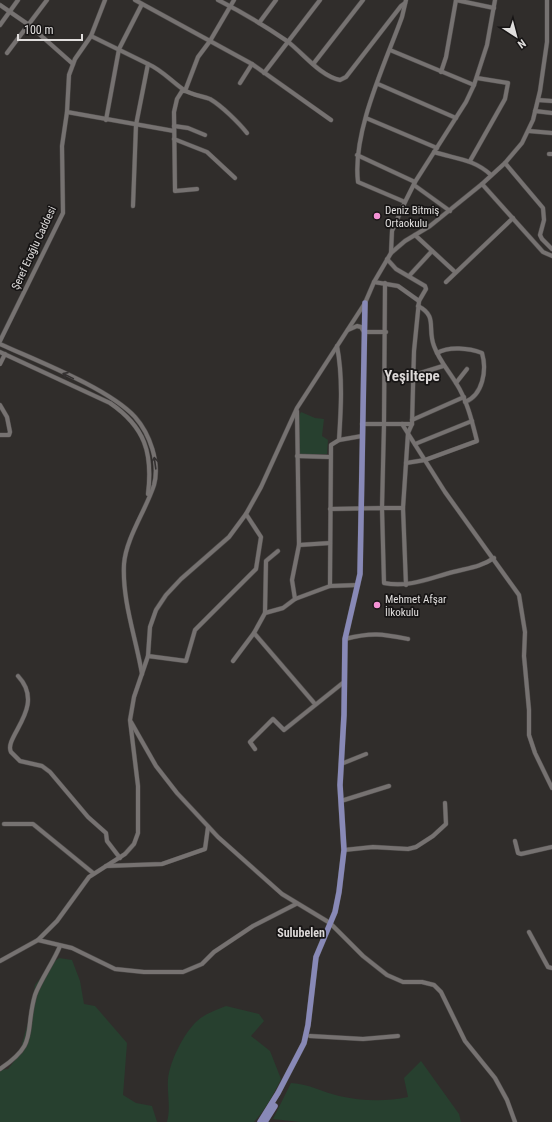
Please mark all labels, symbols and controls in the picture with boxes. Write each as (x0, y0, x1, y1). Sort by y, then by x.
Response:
scale bar (18, 16, 82, 42)
north arrow (496, 16, 536, 56)
text: 100 m (24, 23, 54, 37)
text: N (515, 36, 528, 51)
street label: Şeref Eroğlu Caddesi (9, 204, 59, 292)
place label: Deniz Bitmiş Ortaokulu (385, 204, 439, 230)
marker: Deniz Bitmiş Ortaokulu (372, 211, 382, 221)
district label: Yeşiltepe (384, 367, 440, 385)
one-way arrow (62, 372, 74, 379)
one-way arrow (151, 457, 159, 470)
place label: Mehmet Afşar İlkokulu (385, 593, 447, 619)
marker: Mehmet Afşar İlkokulu (372, 600, 382, 610)
district label: Sulubelen (277, 926, 325, 940)

